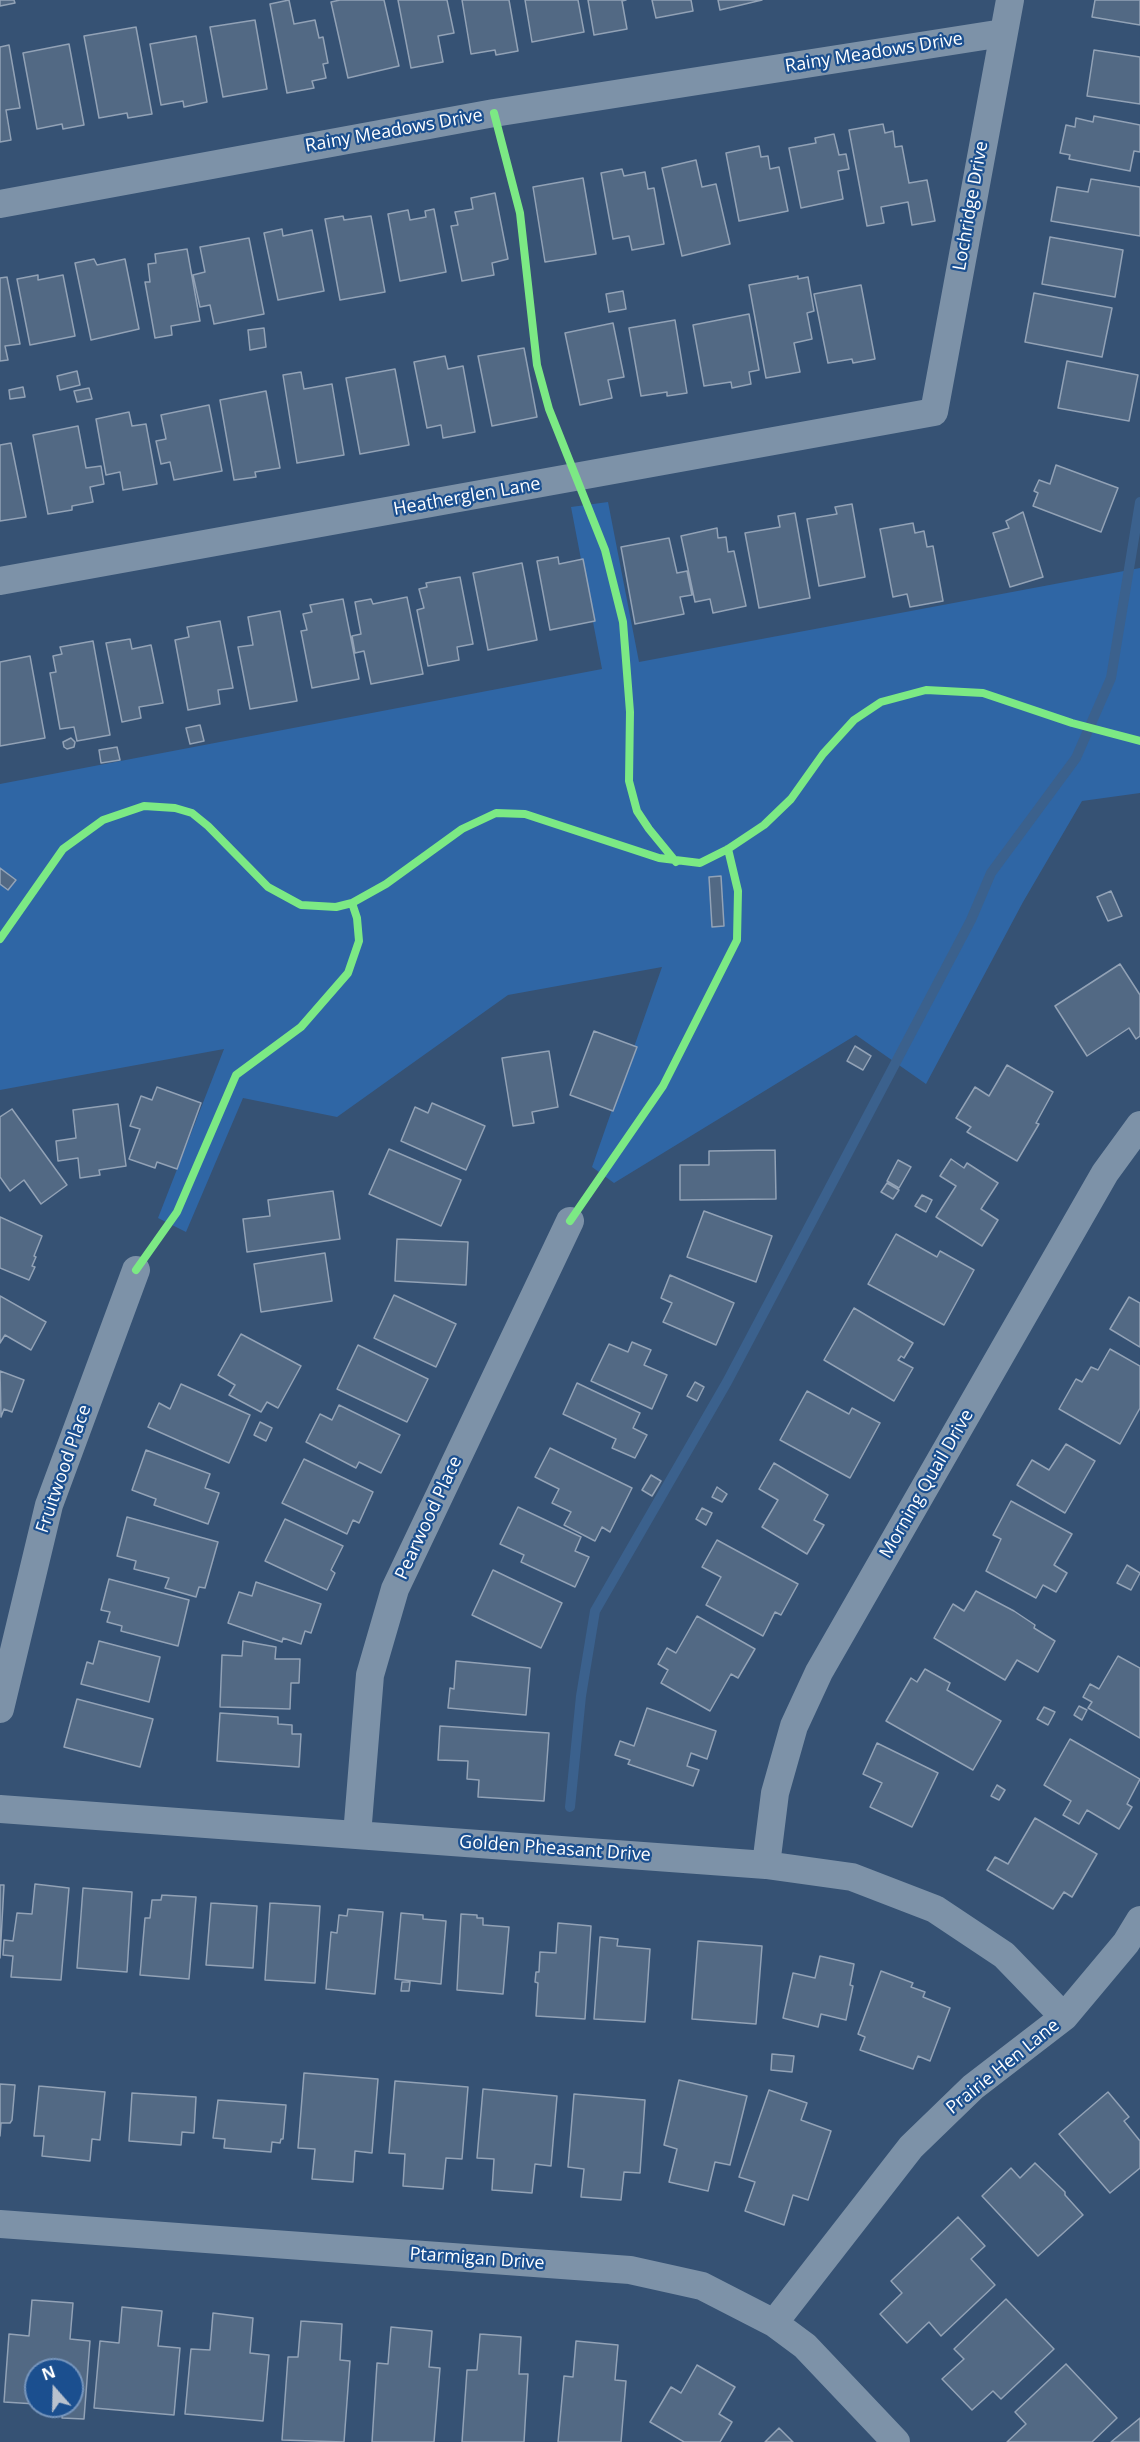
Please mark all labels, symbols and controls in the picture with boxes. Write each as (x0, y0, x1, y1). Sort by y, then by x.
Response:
street label: Rainy Meadows Drive (784, 28, 964, 78)
street label: Rainy Meadows Drive (304, 105, 484, 157)
street label: Lochridge Drive (949, 139, 993, 273)
street label: Heatherglen Lane (392, 473, 542, 521)
street label: Fruitwood Place (32, 1402, 96, 1536)
street label: Morning Quail Drive (876, 1406, 978, 1562)
street label: Pearwood Place (391, 1453, 467, 1583)
street label: Golden Pheasant Drive (458, 1832, 652, 1866)
street label: Prairie Hen Lane (942, 2015, 1064, 2119)
street label: Ptarmigan Drive (409, 2244, 545, 2274)
north arrow (24, 2358, 84, 2418)
text: N (39, 2360, 58, 2386)

